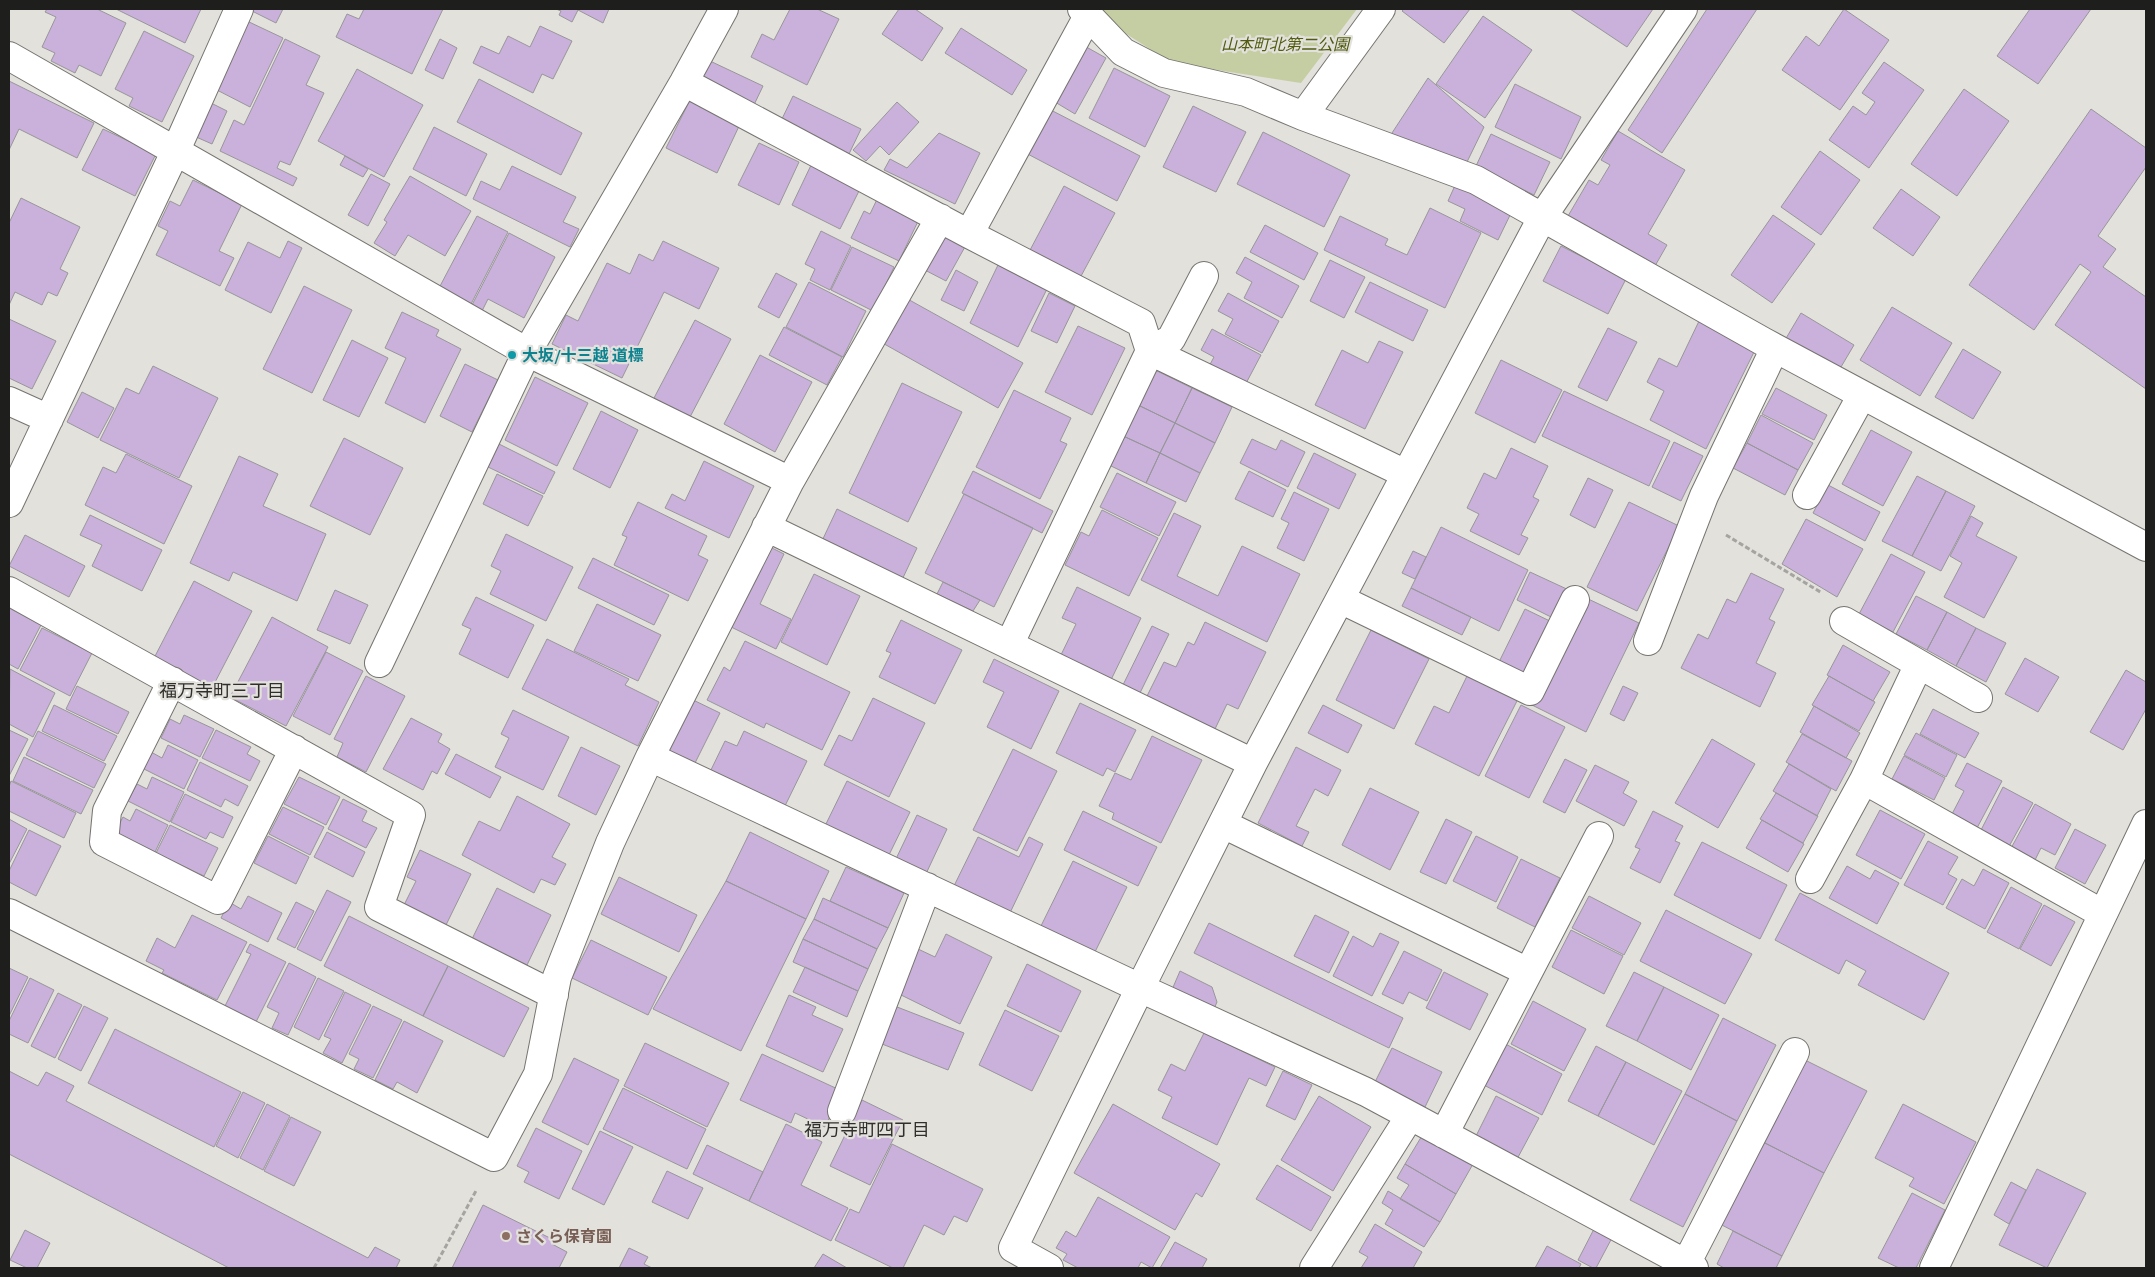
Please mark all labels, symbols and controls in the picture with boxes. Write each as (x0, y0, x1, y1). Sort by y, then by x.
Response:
park label: 山本町北第二公園 (1221, 36, 1351, 53)
place label: 大坂/十三越 道標 (522, 346, 644, 364)
marker: 大坂/十三越 道標 (506, 349, 518, 361)
district label: 福万寺町三丁目 (159, 681, 285, 701)
district label: 福万寺町四丁目 (804, 1120, 930, 1140)
place label: さくら保育園 (516, 1228, 612, 1245)
marker: さくら保育園 (500, 1230, 512, 1242)

